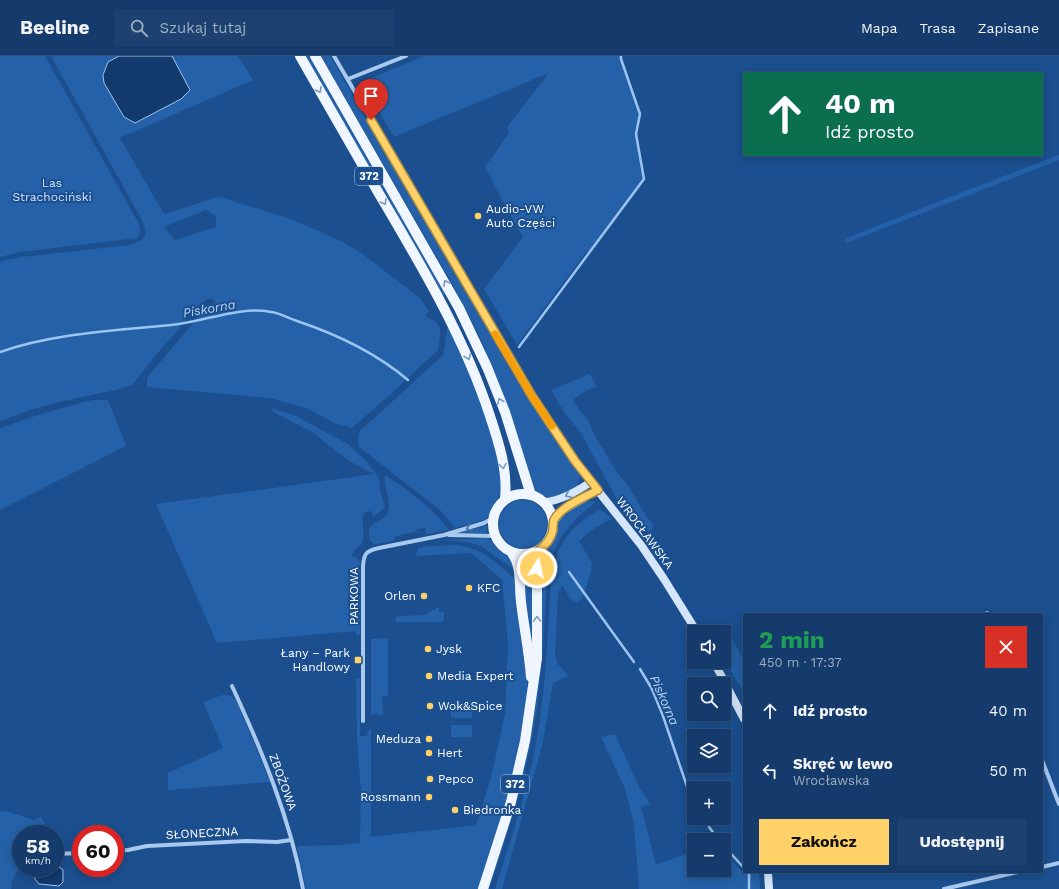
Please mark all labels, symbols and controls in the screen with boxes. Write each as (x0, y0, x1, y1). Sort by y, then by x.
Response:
search box (114, 10, 394, 46)
text: Beeline (20, 16, 90, 39)
icon: search (128, 17, 150, 39)
text: Szukaj tutaj (160, 19, 246, 37)
text: Mapa (861, 20, 897, 36)
text: Trasa (919, 20, 956, 36)
text: Zapisane (978, 20, 1039, 36)
pin (354, 79, 388, 120)
icon: arrive (360, 85, 382, 107)
one-way arrow (315, 86, 322, 93)
text: 40 m (825, 87, 895, 120)
icon: ahead (759, 88, 811, 140)
text: Idź prosto (825, 121, 914, 142)
road number: 372 (355, 167, 383, 185)
park label: Las Strachociński (12, 176, 92, 204)
one-way arrow (380, 198, 387, 205)
place label: Audio-VW Auto Części (486, 202, 555, 230)
marker: Audio-VW Auto Części (473, 211, 483, 221)
one-way arrow (443, 280, 450, 288)
water label: Piskorna (182, 296, 237, 321)
one-way arrow (463, 354, 471, 361)
one-way arrow (497, 398, 505, 405)
one-way arrow (498, 463, 507, 469)
one-way arrow (565, 490, 573, 498)
street label: WROCŁAWSKA (613, 494, 677, 572)
one-way arrow (466, 523, 473, 532)
position arrow (516, 547, 558, 589)
street label: PARKOWA (347, 567, 361, 625)
place label: KFC (477, 581, 500, 595)
marker: KFC (464, 583, 474, 593)
place label: Orlen (384, 589, 416, 603)
marker: Orlen (419, 591, 429, 601)
one-way arrow (533, 616, 541, 622)
map controls (687, 625, 731, 877)
button: sound (687, 625, 731, 669)
text: 2 min (759, 626, 825, 654)
button: close (985, 626, 1027, 668)
place label: Jysk (436, 642, 462, 656)
marker: Jysk (423, 644, 433, 654)
place label: Łany – Park Handlowy (281, 646, 351, 674)
marker: Łany – Park Handlowy (353, 655, 363, 665)
text: 450 m · 17:37 (759, 655, 842, 670)
place label: Media Expert (437, 669, 513, 683)
marker: Media Expert (424, 671, 434, 681)
water label: Piskorna (647, 673, 682, 728)
button: search (687, 677, 731, 721)
place label: Wok&Spice (438, 699, 503, 713)
icon: ahead (759, 700, 781, 722)
marker: Wok&Spice (425, 701, 435, 711)
text: Idź prosto (793, 702, 867, 720)
text: 40 m (989, 702, 1027, 720)
button: layers (687, 729, 731, 773)
place label: Meduza (376, 732, 421, 746)
marker: Meduza (424, 734, 434, 744)
place label: Hert (437, 746, 462, 760)
marker: Hert (424, 748, 434, 758)
street label: ZBOŻOWA (266, 752, 300, 812)
text: Skręć w lewo (793, 755, 893, 773)
icon: left (759, 760, 781, 782)
text: 50 m (990, 762, 1027, 780)
place label: Pepco (438, 772, 474, 786)
text: Wrocławska (793, 773, 870, 788)
marker: Pepco (425, 774, 435, 784)
road number: 372 (501, 775, 529, 793)
button: + (687, 781, 731, 825)
place label: Rossmann (360, 790, 421, 804)
marker: Rossmann (424, 792, 434, 802)
place label: Biedronka (463, 803, 521, 817)
marker: Biedronka (450, 805, 460, 815)
button: Zakończ (759, 819, 889, 865)
button: Udostępnij (897, 819, 1027, 865)
street label: SŁONECZNA (165, 824, 239, 842)
speed limit sign: 60 (72, 825, 124, 877)
button: − (687, 833, 731, 877)
text: 58 (26, 834, 50, 858)
text: km/h (25, 855, 51, 866)

